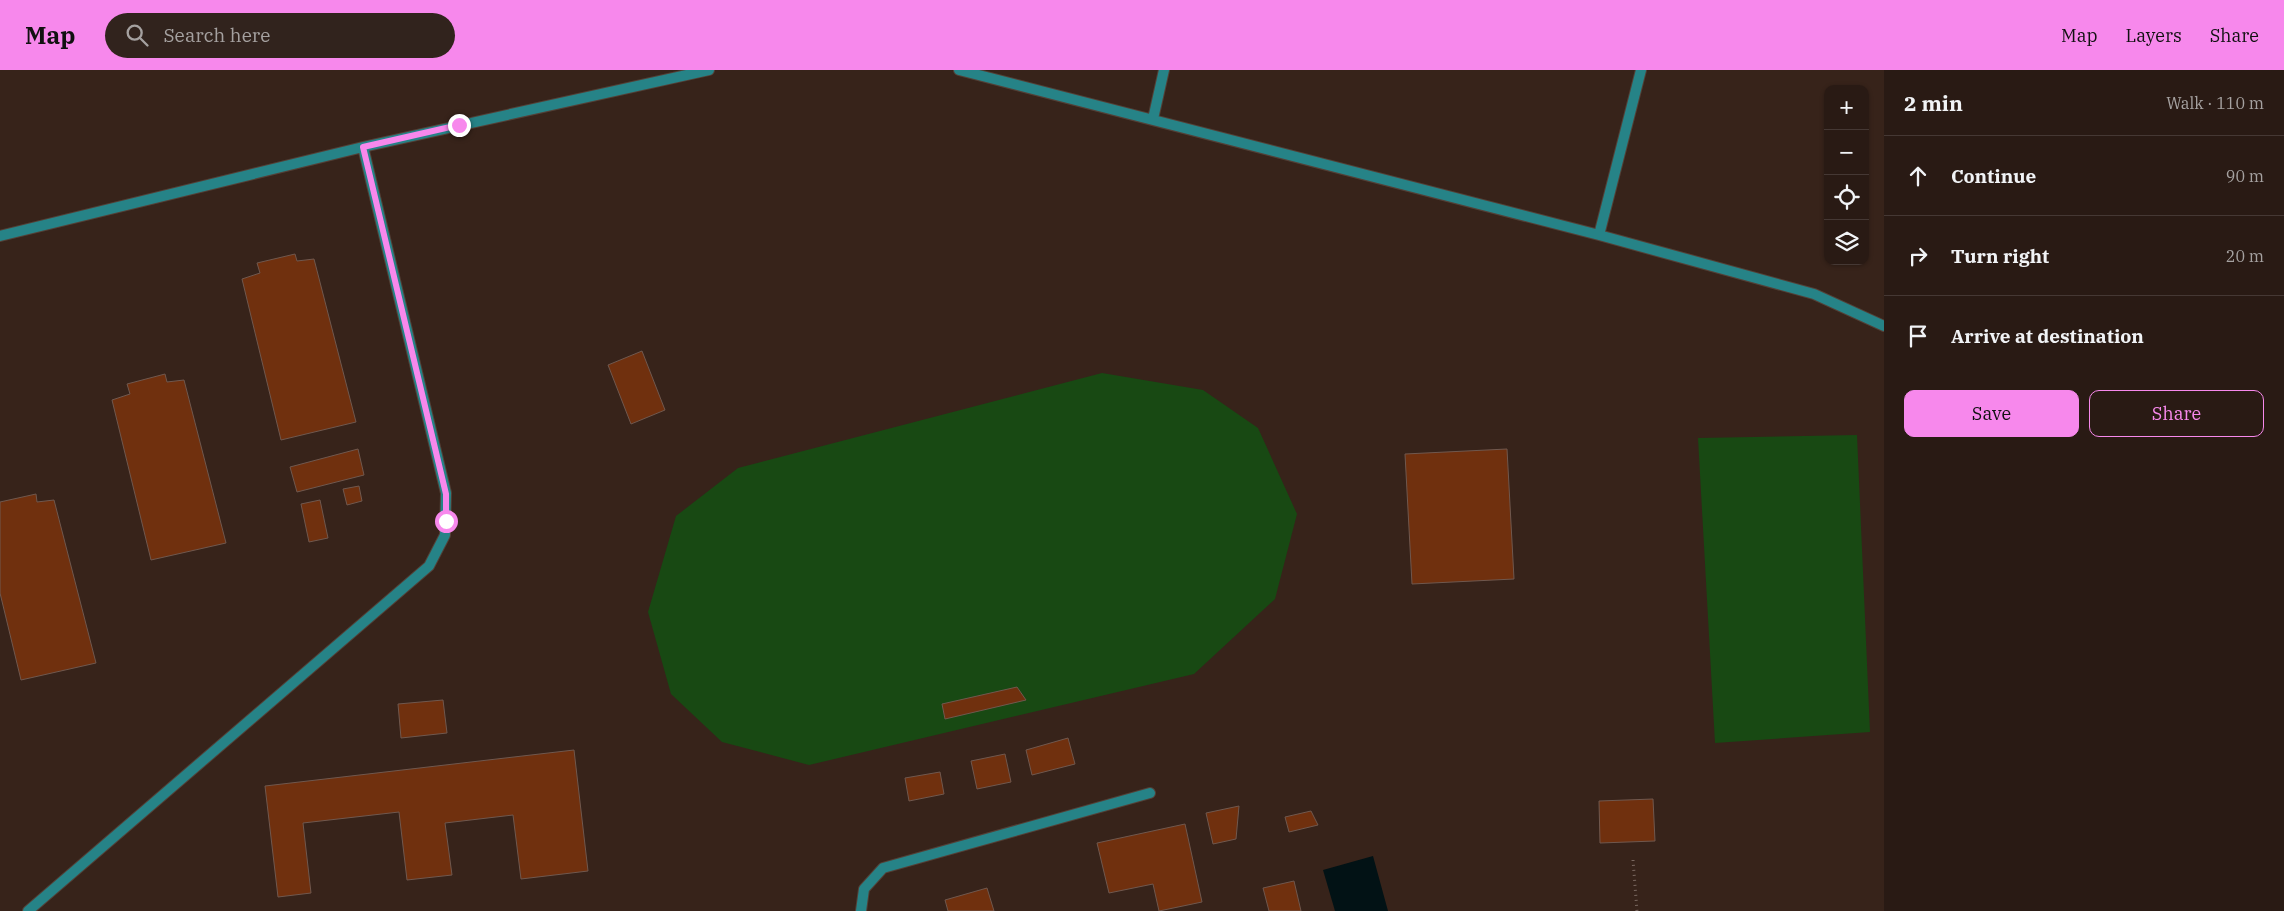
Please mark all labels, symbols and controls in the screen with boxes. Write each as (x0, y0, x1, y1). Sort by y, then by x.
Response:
search box (105, 13, 455, 58)
text: Map (25, 19, 75, 51)
icon: search (123, 21, 151, 49)
text: Search here (163, 23, 270, 47)
text: Map (2061, 24, 2098, 47)
text: Layers (2126, 24, 2182, 47)
text: Share (2210, 24, 2259, 47)
map controls (1824, 85, 1869, 265)
button: + (1824, 85, 1869, 130)
text: 2 min (1904, 89, 1963, 117)
text: Walk · 110 m (2166, 93, 2264, 113)
route end (448, 114, 471, 137)
button: − (1824, 130, 1869, 175)
icon: ahead (1904, 162, 1932, 190)
text: Continue (1951, 164, 2036, 188)
text: 90 m (2226, 166, 2264, 186)
button: locate (1824, 175, 1869, 220)
button: layers (1824, 220, 1869, 265)
icon: right (1904, 242, 1932, 270)
text: Turn right (1951, 244, 2049, 268)
text: 20 m (2226, 246, 2264, 266)
icon: arrive (1904, 322, 1932, 350)
text: Arrive at destination (1951, 324, 2144, 348)
button: Save (1904, 390, 2079, 437)
button: Share (2089, 390, 2264, 437)
route start (435, 510, 458, 533)

